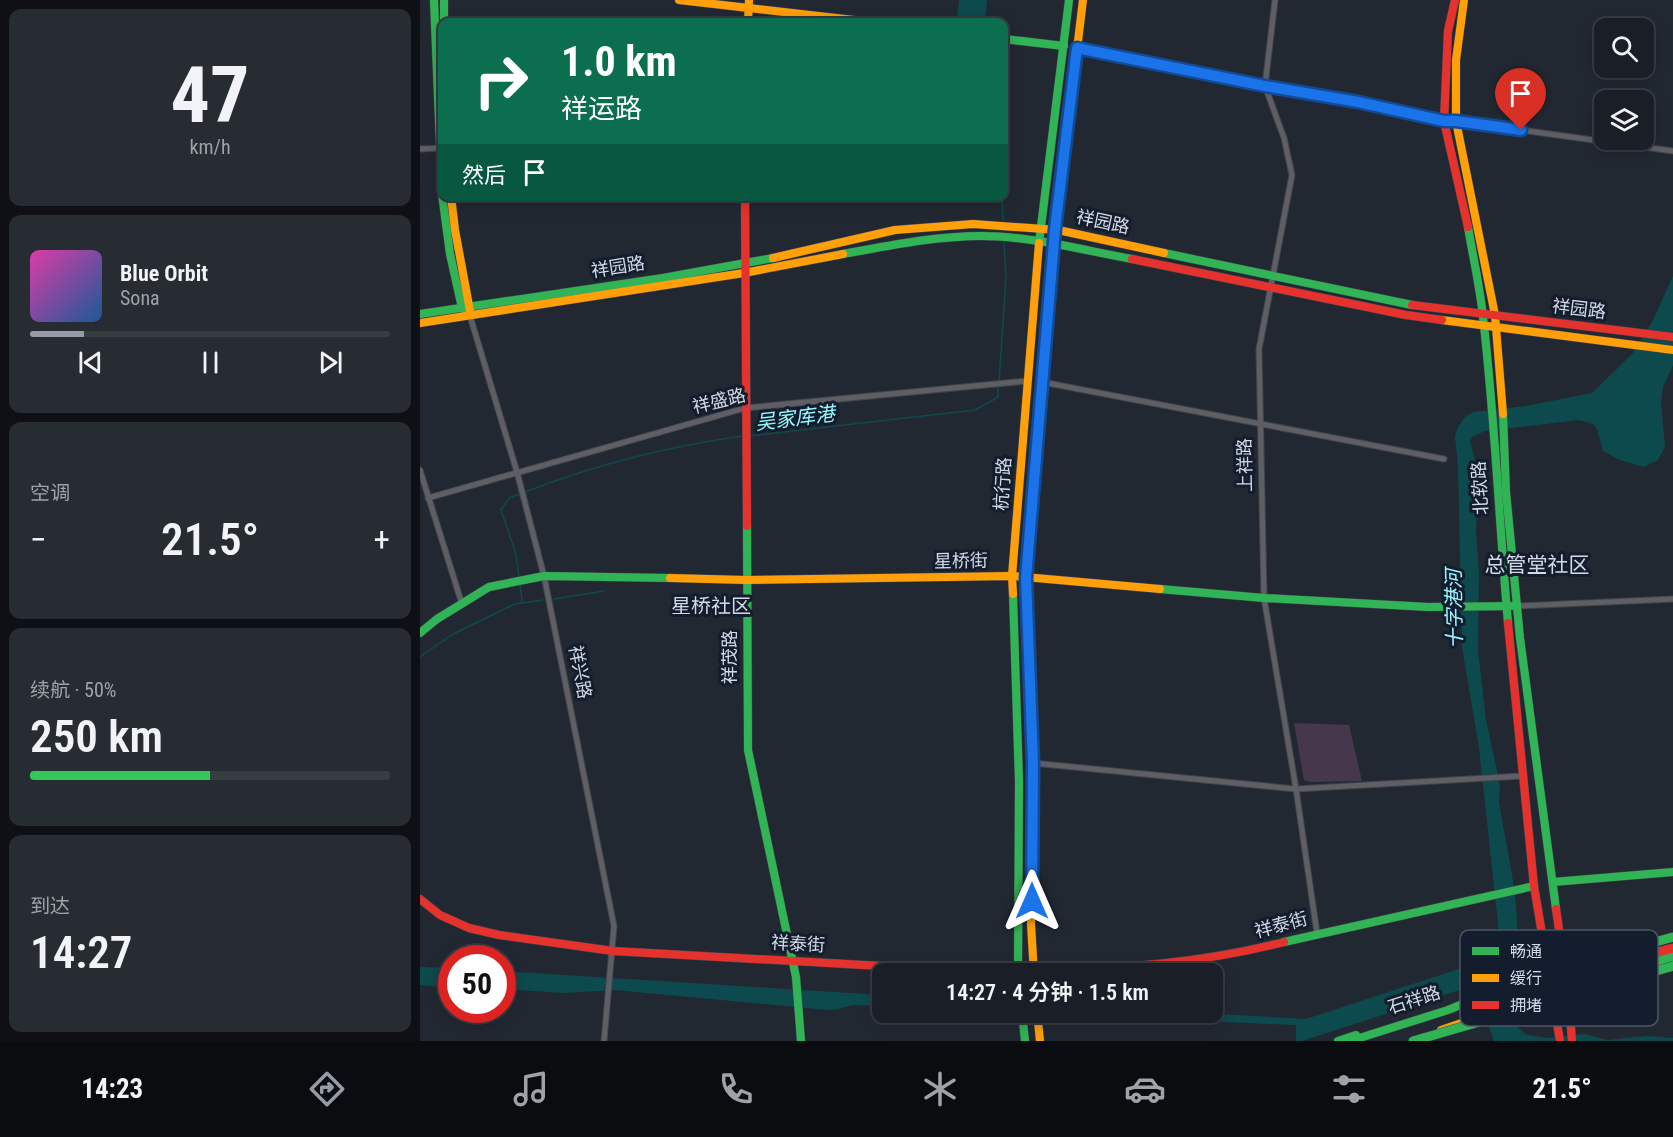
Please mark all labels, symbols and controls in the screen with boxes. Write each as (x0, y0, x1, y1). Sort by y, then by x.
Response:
map controls (1594, 18, 1654, 150)
button: search (1594, 18, 1654, 78)
text: 1.0 km (561, 37, 677, 86)
icon: right (462, 42, 540, 120)
text: 47 (171, 50, 249, 141)
pin (1495, 68, 1546, 130)
icon: arrive (1504, 77, 1537, 110)
button: layers (1594, 90, 1654, 150)
text: 祥运路 (561, 93, 642, 125)
text: km/h (189, 135, 231, 159)
icon: arrive (518, 156, 551, 189)
text: 然后 (462, 163, 506, 188)
street label: 祥园路 (1075, 206, 1132, 237)
street label: 祥园路 (590, 252, 646, 281)
text: Blue Orbit (120, 261, 208, 286)
text: Sona (120, 286, 160, 310)
street label: 祥园路 (1551, 295, 1607, 322)
icon: previous (74, 346, 107, 379)
icon: pause (194, 346, 227, 379)
icon: next (314, 346, 347, 379)
street label: 祥盛路 (690, 384, 748, 417)
water label: 吴家库港 (754, 401, 839, 435)
street label: 上祥路 (1234, 438, 1255, 492)
street label: 杭行路 (990, 456, 1015, 512)
street label: 北软路 (1468, 461, 1491, 516)
text: 空调 (30, 481, 70, 505)
text: 21.5° (161, 513, 259, 566)
text: − (30, 520, 47, 559)
text: + (374, 520, 390, 559)
street label: 星桥街 (934, 550, 988, 571)
district label: 总管堂社区 (1485, 553, 1590, 577)
water label: 十字港河 (1441, 565, 1467, 649)
district label: 星桥社区 (671, 594, 751, 618)
street label: 祥茂路 (719, 630, 740, 684)
street label: 祥兴路 (565, 643, 596, 700)
text: 续航 · 50% (30, 678, 116, 702)
text: 250 km (30, 710, 163, 763)
position arrow (1000, 869, 1064, 933)
text: 到达 (30, 894, 70, 918)
street label: 祥泰街 (1252, 907, 1310, 942)
text: 14:27 (30, 926, 132, 979)
legend (1460, 930, 1658, 1026)
street label: 祥泰街 (771, 932, 826, 955)
text: 畅通 (1510, 942, 1542, 961)
speed limit sign: 50 (438, 945, 516, 1023)
text: 缓行 (1510, 969, 1542, 988)
text: 14:27 · 4 分钟 · 1.5 km (946, 980, 1149, 1005)
street label: 石祥路 (1385, 981, 1443, 1018)
text: 拥堵 (1510, 996, 1542, 1015)
icon: directions (306, 1068, 348, 1110)
icon: music (510, 1068, 552, 1110)
icon: phone (715, 1068, 757, 1110)
icon: climate (919, 1068, 961, 1110)
icon: car (1124, 1068, 1166, 1110)
icon: filters (1328, 1068, 1370, 1110)
text: 14:23 (81, 1073, 143, 1105)
text: 21.5° (1532, 1073, 1592, 1105)

